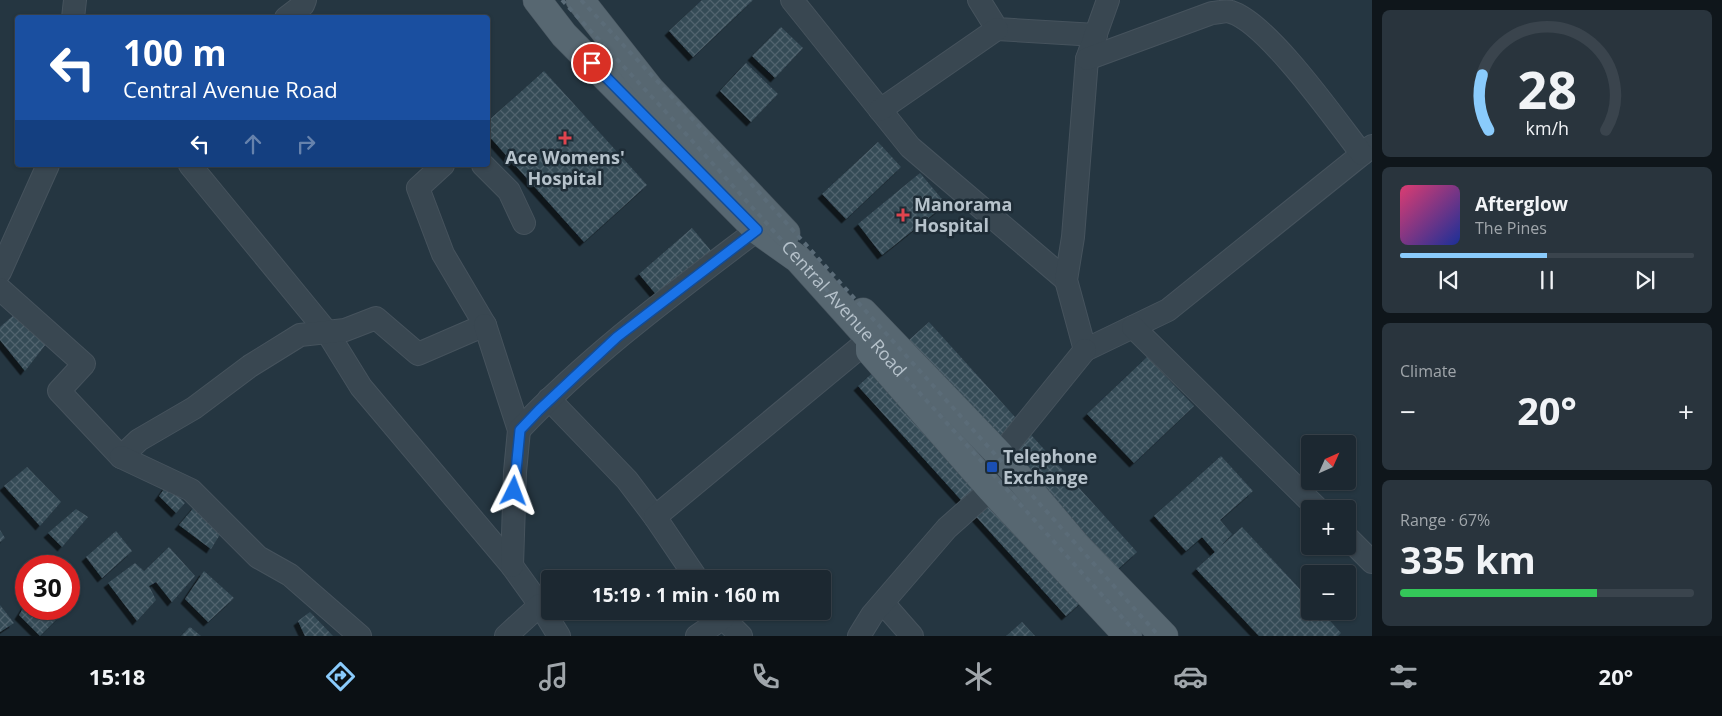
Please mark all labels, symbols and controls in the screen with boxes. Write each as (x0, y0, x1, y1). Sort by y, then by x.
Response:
text: 100 m (123, 29, 227, 76)
icon: left (40, 35, 105, 100)
pin (571, 42, 613, 84)
icon: arrive (578, 49, 606, 77)
text: 28 (1517, 53, 1577, 124)
text: Central Avenue Road (123, 74, 338, 104)
text: km/h (1525, 116, 1569, 140)
icon: left (186, 130, 214, 158)
icon: ahead (239, 130, 267, 158)
icon: right (292, 130, 320, 158)
marker: Ace Womens' Hospital (558, 131, 572, 145)
place label: Ace Womens' Hospital (505, 145, 625, 190)
text: Afterglow (1475, 191, 1568, 217)
place label: Manorama Hospital (914, 192, 1012, 237)
marker: Manorama Hospital (896, 208, 910, 222)
text: The Pines (1475, 217, 1547, 239)
street label: Central Avenue Road (777, 235, 912, 381)
icon: previous (1435, 266, 1463, 294)
icon: pause (1533, 266, 1561, 294)
icon: next (1631, 266, 1659, 294)
text: Climate (1400, 360, 1457, 382)
text: 20° (1517, 384, 1577, 436)
text: − (1400, 392, 1416, 430)
text: + (1678, 392, 1694, 430)
north arrow (1301, 435, 1356, 490)
map controls (1301, 435, 1356, 620)
place label: Telephone Exchange (1003, 444, 1097, 489)
marker: Telephone Exchange (985, 460, 999, 474)
position arrow (487, 464, 539, 516)
button: + (1301, 500, 1356, 555)
text: Range · 67% (1400, 509, 1490, 531)
text: 335 km (1400, 533, 1536, 585)
speed limit sign: 30 (15, 555, 80, 620)
button: − (1301, 565, 1356, 620)
text: 15:19 · 1 min · 160 m (592, 582, 780, 608)
icon: directions (323, 659, 358, 694)
icon: music (536, 659, 571, 694)
icon: phone (748, 659, 783, 694)
icon: climate (961, 659, 996, 694)
icon: car (1173, 659, 1208, 694)
icon: filters (1386, 659, 1421, 694)
text: 15:18 (89, 661, 145, 691)
text: 20° (1599, 661, 1633, 691)

